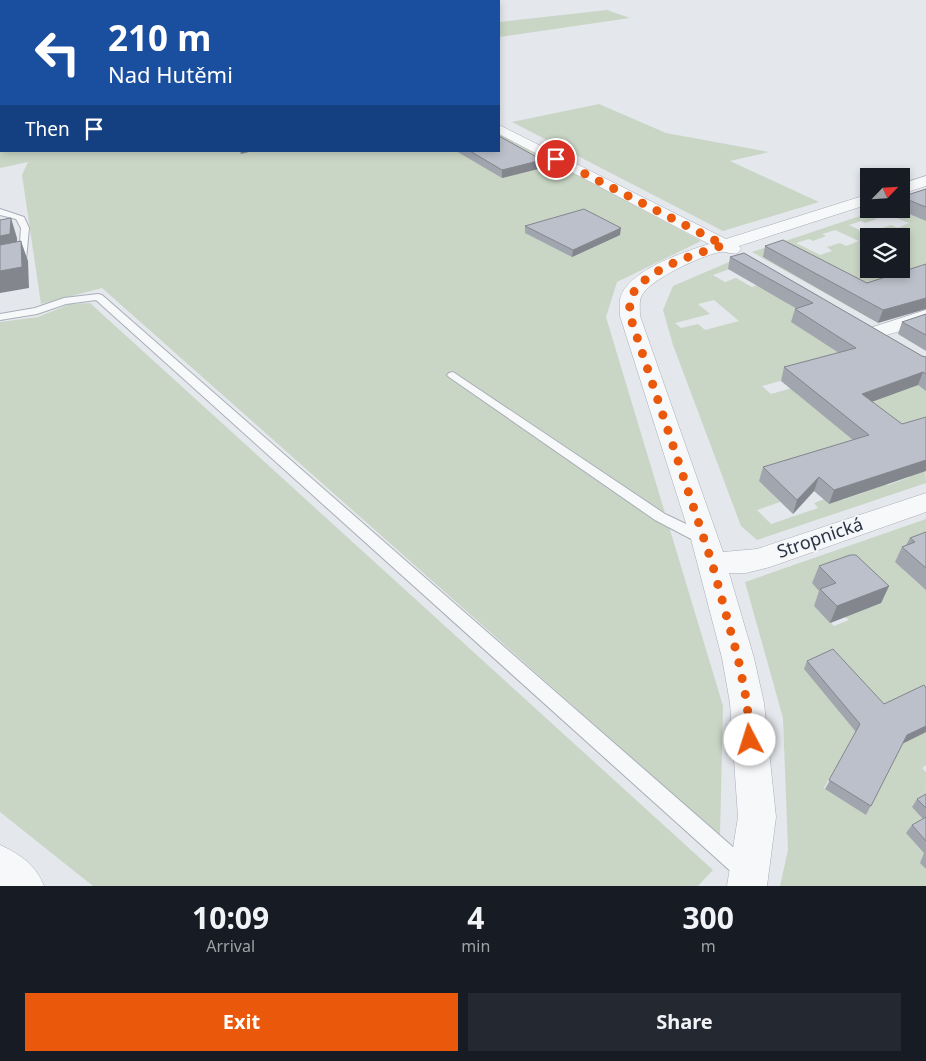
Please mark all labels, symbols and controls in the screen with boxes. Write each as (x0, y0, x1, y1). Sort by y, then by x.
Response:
text: 210 m (108, 14, 211, 61)
icon: left (25, 20, 90, 85)
text: Nad Hutěmi (108, 59, 233, 89)
icon: arrive (80, 115, 108, 143)
text: Then (25, 116, 70, 142)
pin (535, 138, 577, 180)
icon: arrive (542, 145, 570, 173)
north arrow (860, 168, 910, 218)
map controls (860, 168, 910, 278)
button: layers (860, 228, 910, 278)
street label: Stropnická (773, 511, 866, 563)
position arrow (723, 713, 775, 765)
text: 10:09 (192, 897, 269, 938)
text: 4 (467, 897, 484, 938)
text: 300 (682, 897, 734, 938)
text: Arrival (206, 935, 255, 957)
text: min (461, 935, 490, 957)
text: m (701, 935, 716, 957)
button: Exit (25, 993, 458, 1051)
button: Share (468, 993, 901, 1051)

